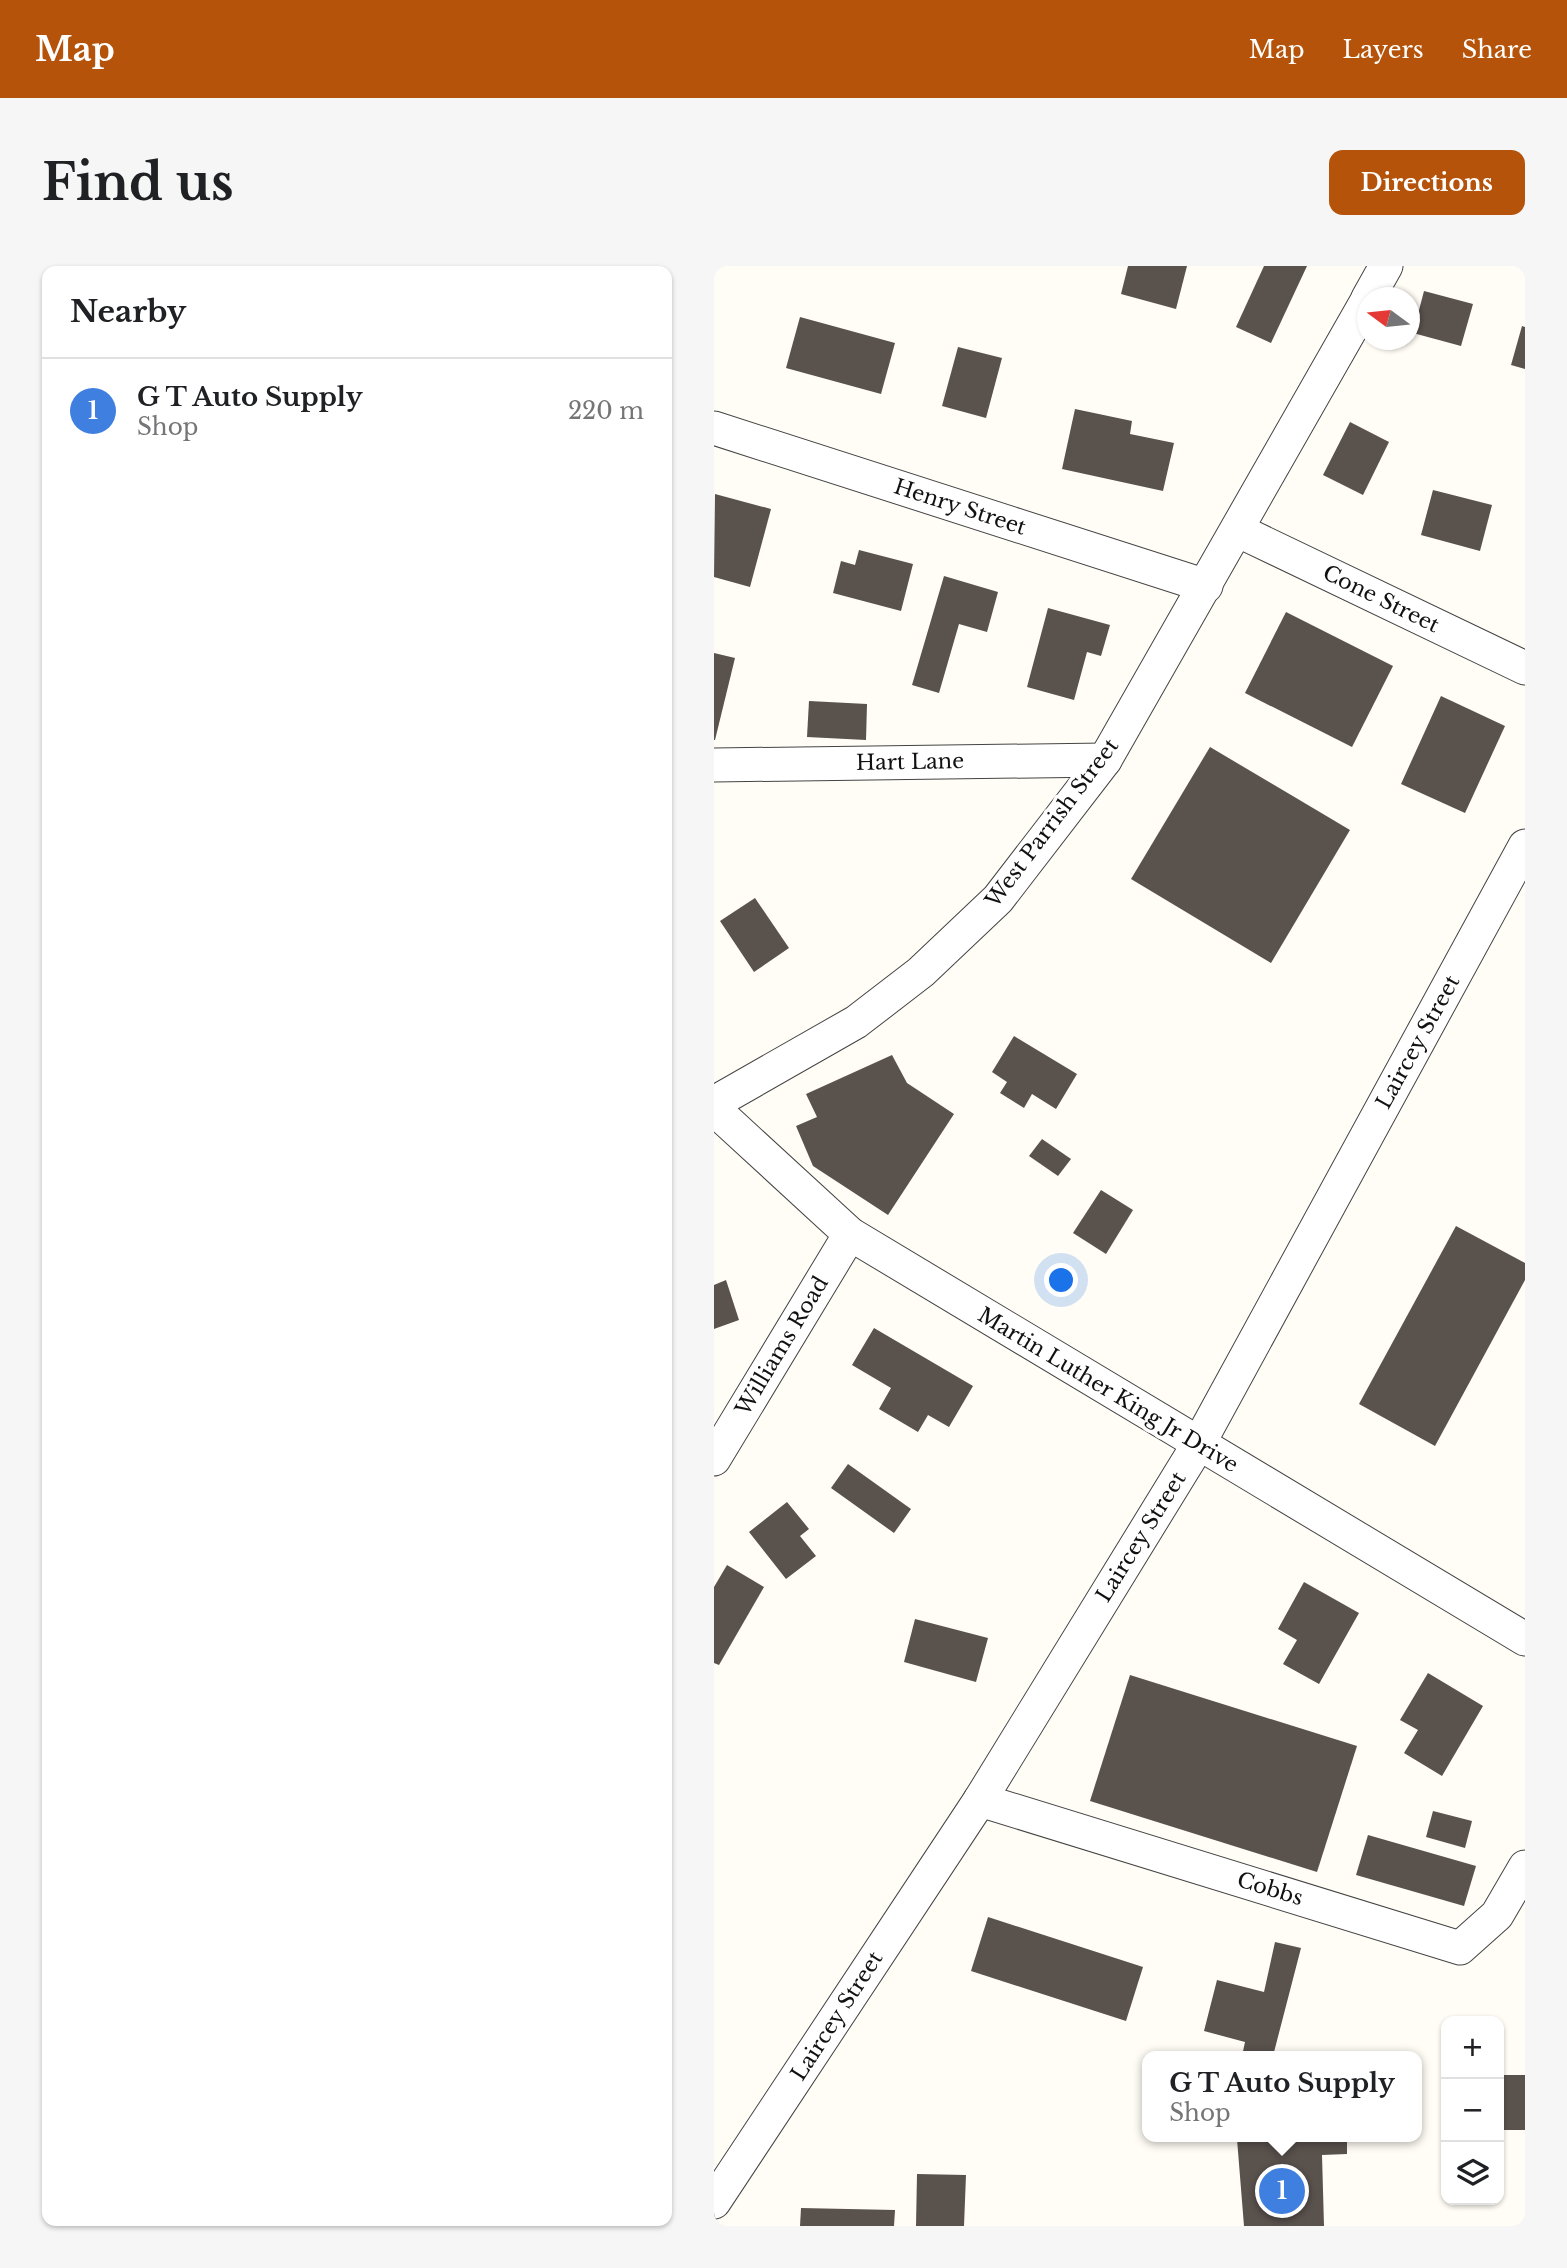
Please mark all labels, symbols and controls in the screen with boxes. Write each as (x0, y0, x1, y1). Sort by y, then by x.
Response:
text: Map (35, 29, 115, 70)
text: Map (1249, 35, 1305, 64)
text: Layers (1343, 35, 1424, 64)
text: Share (1462, 35, 1532, 64)
button: Directions (1329, 150, 1525, 215)
text: Find us (42, 152, 234, 213)
north arrow (1357, 287, 1420, 350)
text: Nearby (70, 293, 186, 330)
text: G T Auto Supply (137, 381, 362, 413)
text: 1 (88, 397, 98, 425)
text: 220 m (568, 397, 644, 425)
text: Shop (137, 413, 198, 441)
street label: Henry Street (891, 473, 1029, 541)
street label: Cone Street (1319, 560, 1443, 638)
street label: West Parrish Street (979, 733, 1124, 913)
street label: Hart Lane (856, 748, 964, 776)
street label: Laircey Street (1371, 971, 1465, 1113)
your location (1044, 1263, 1078, 1297)
street label: Williams Road (730, 1272, 834, 1421)
street label: Martin Luther King Jr Drive (973, 1302, 1243, 1478)
street label: Laircey Street (1091, 1467, 1191, 1607)
street label: Cobbs (1234, 1867, 1306, 1911)
street label: Laircey Street (786, 1946, 888, 2086)
map controls (1441, 2016, 1504, 2205)
button: + (1441, 2016, 1504, 2079)
popup (1142, 2051, 1422, 2142)
text: G T Auto Supply (1169, 2067, 1395, 2099)
button: − (1441, 2079, 1504, 2142)
text: Shop (1169, 2099, 1231, 2127)
button: layers (1441, 2142, 1504, 2205)
pin: 1 (1259, 2165, 1305, 2217)

